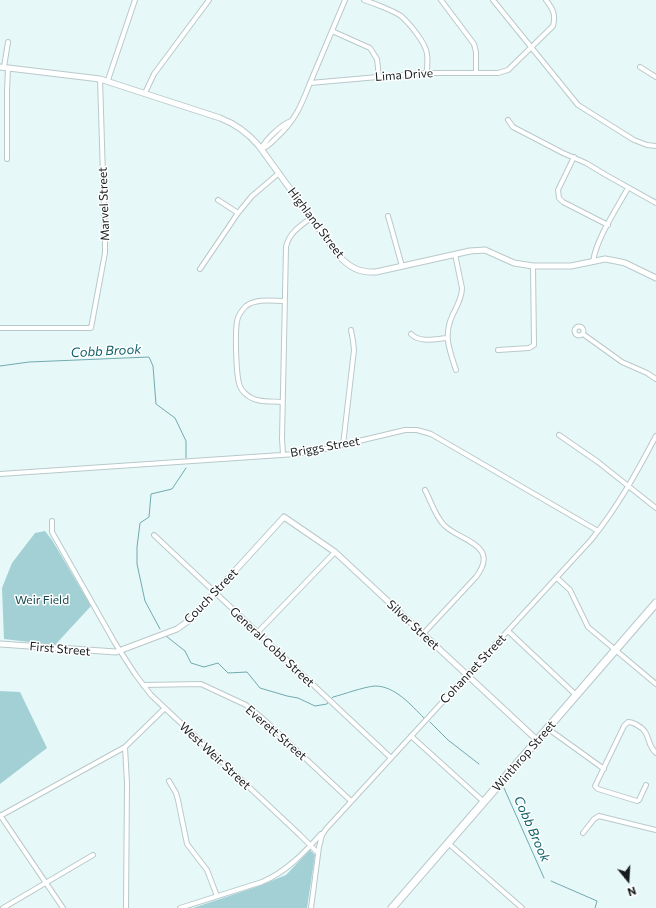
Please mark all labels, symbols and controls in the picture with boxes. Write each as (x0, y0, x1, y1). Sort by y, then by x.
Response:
street label: Lima Drive (375, 66, 433, 84)
street label: Marvel Street (96, 167, 112, 241)
street label: Highland Street (285, 185, 347, 261)
water label: Cobb Brook (70, 341, 142, 361)
street label: Briggs Street (289, 434, 361, 460)
street label: Couch Street (181, 565, 241, 627)
park label: Weir Field (15, 593, 69, 607)
street label: Silver Street (384, 597, 442, 653)
street label: General Cobb Street (227, 604, 317, 690)
street label: Cohannet Street (437, 631, 509, 707)
street label: First Street (29, 639, 91, 659)
street label: Everett Street (243, 703, 309, 763)
street label: Winthrop Street (489, 718, 559, 794)
street label: West Weir Street (176, 719, 254, 793)
water label: Cobb Brook (511, 794, 553, 864)
north arrow (608, 860, 648, 900)
text: N (626, 884, 638, 899)

